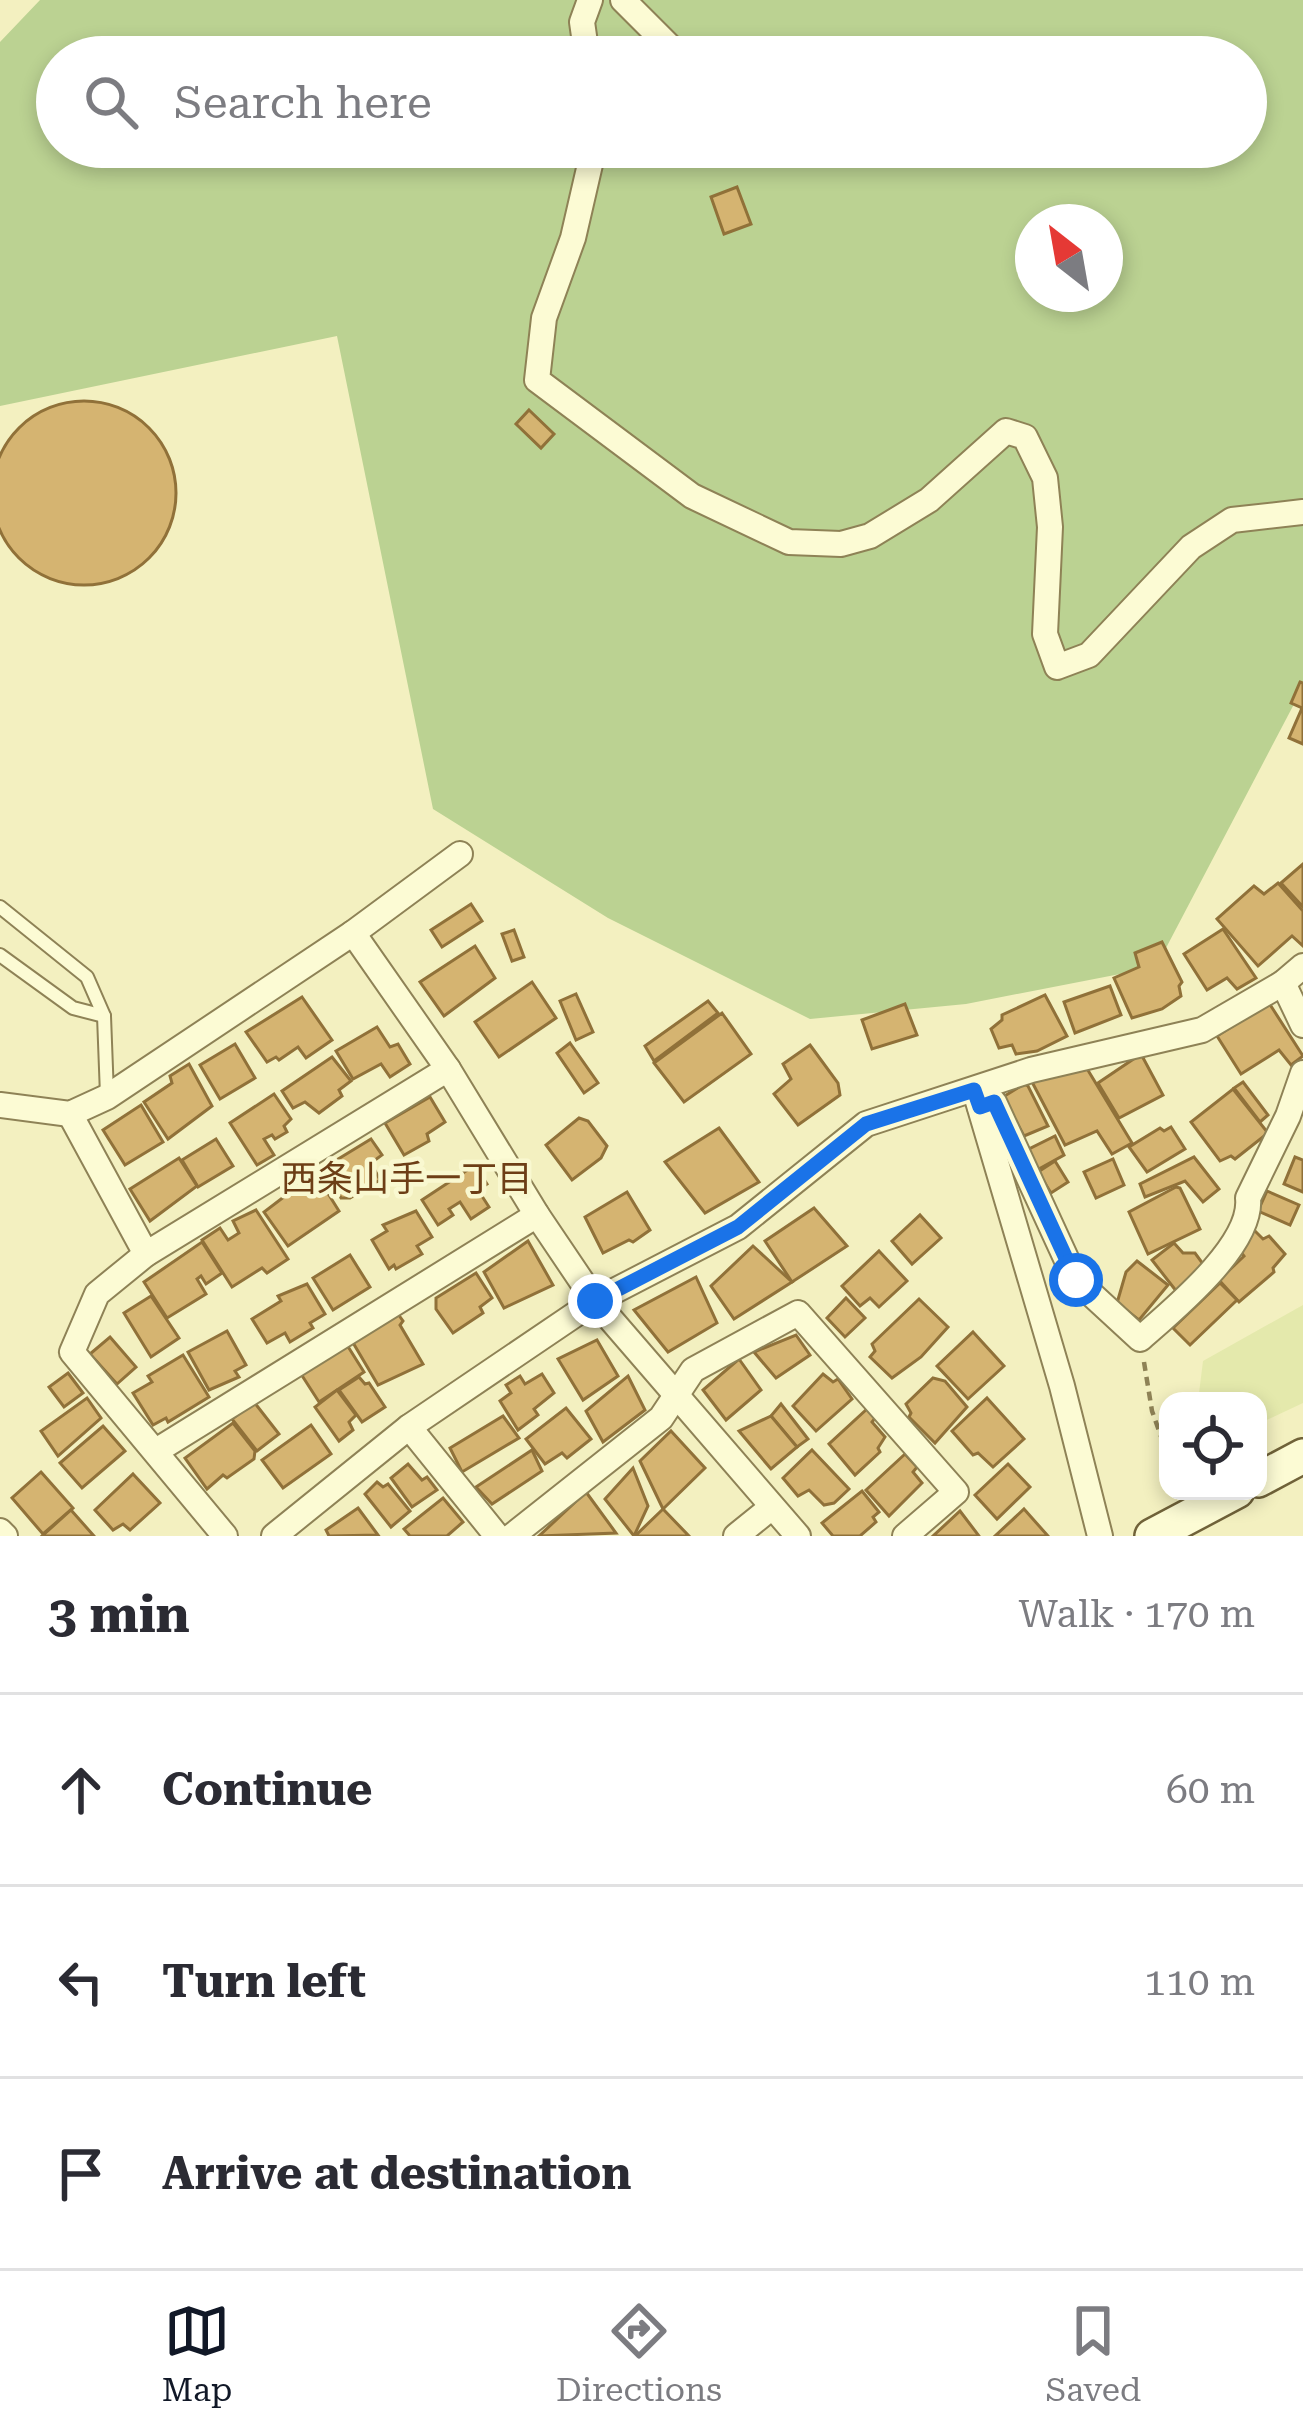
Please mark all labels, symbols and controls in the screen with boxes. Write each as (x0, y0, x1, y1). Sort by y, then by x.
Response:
search box (36, 36, 1267, 168)
icon: search (78, 69, 144, 135)
text: Search here (174, 76, 432, 129)
north arrow (1015, 204, 1123, 312)
district label: 西条山手一丁目 (281, 1158, 533, 1200)
route start (1049, 1253, 1103, 1307)
route end (568, 1274, 622, 1328)
map controls (1159, 1392, 1267, 1500)
button: locate (1159, 1392, 1267, 1500)
text: 3 min (48, 1585, 190, 1644)
text: Walk · 170 m (1019, 1591, 1255, 1637)
icon: ahead (48, 1757, 114, 1823)
text: Continue (162, 1763, 373, 1816)
text: 60 m (1166, 1767, 1255, 1813)
icon: left (48, 1949, 114, 2015)
text: Turn left (162, 1955, 366, 2008)
text: 110 m (1144, 1959, 1255, 2005)
icon: arrive (48, 2141, 114, 2207)
text: Arrive at destination (162, 2147, 631, 2200)
tab: Map (162, 2298, 232, 2409)
tab: Directions (556, 2298, 722, 2409)
tab: Saved (1046, 2298, 1141, 2409)

